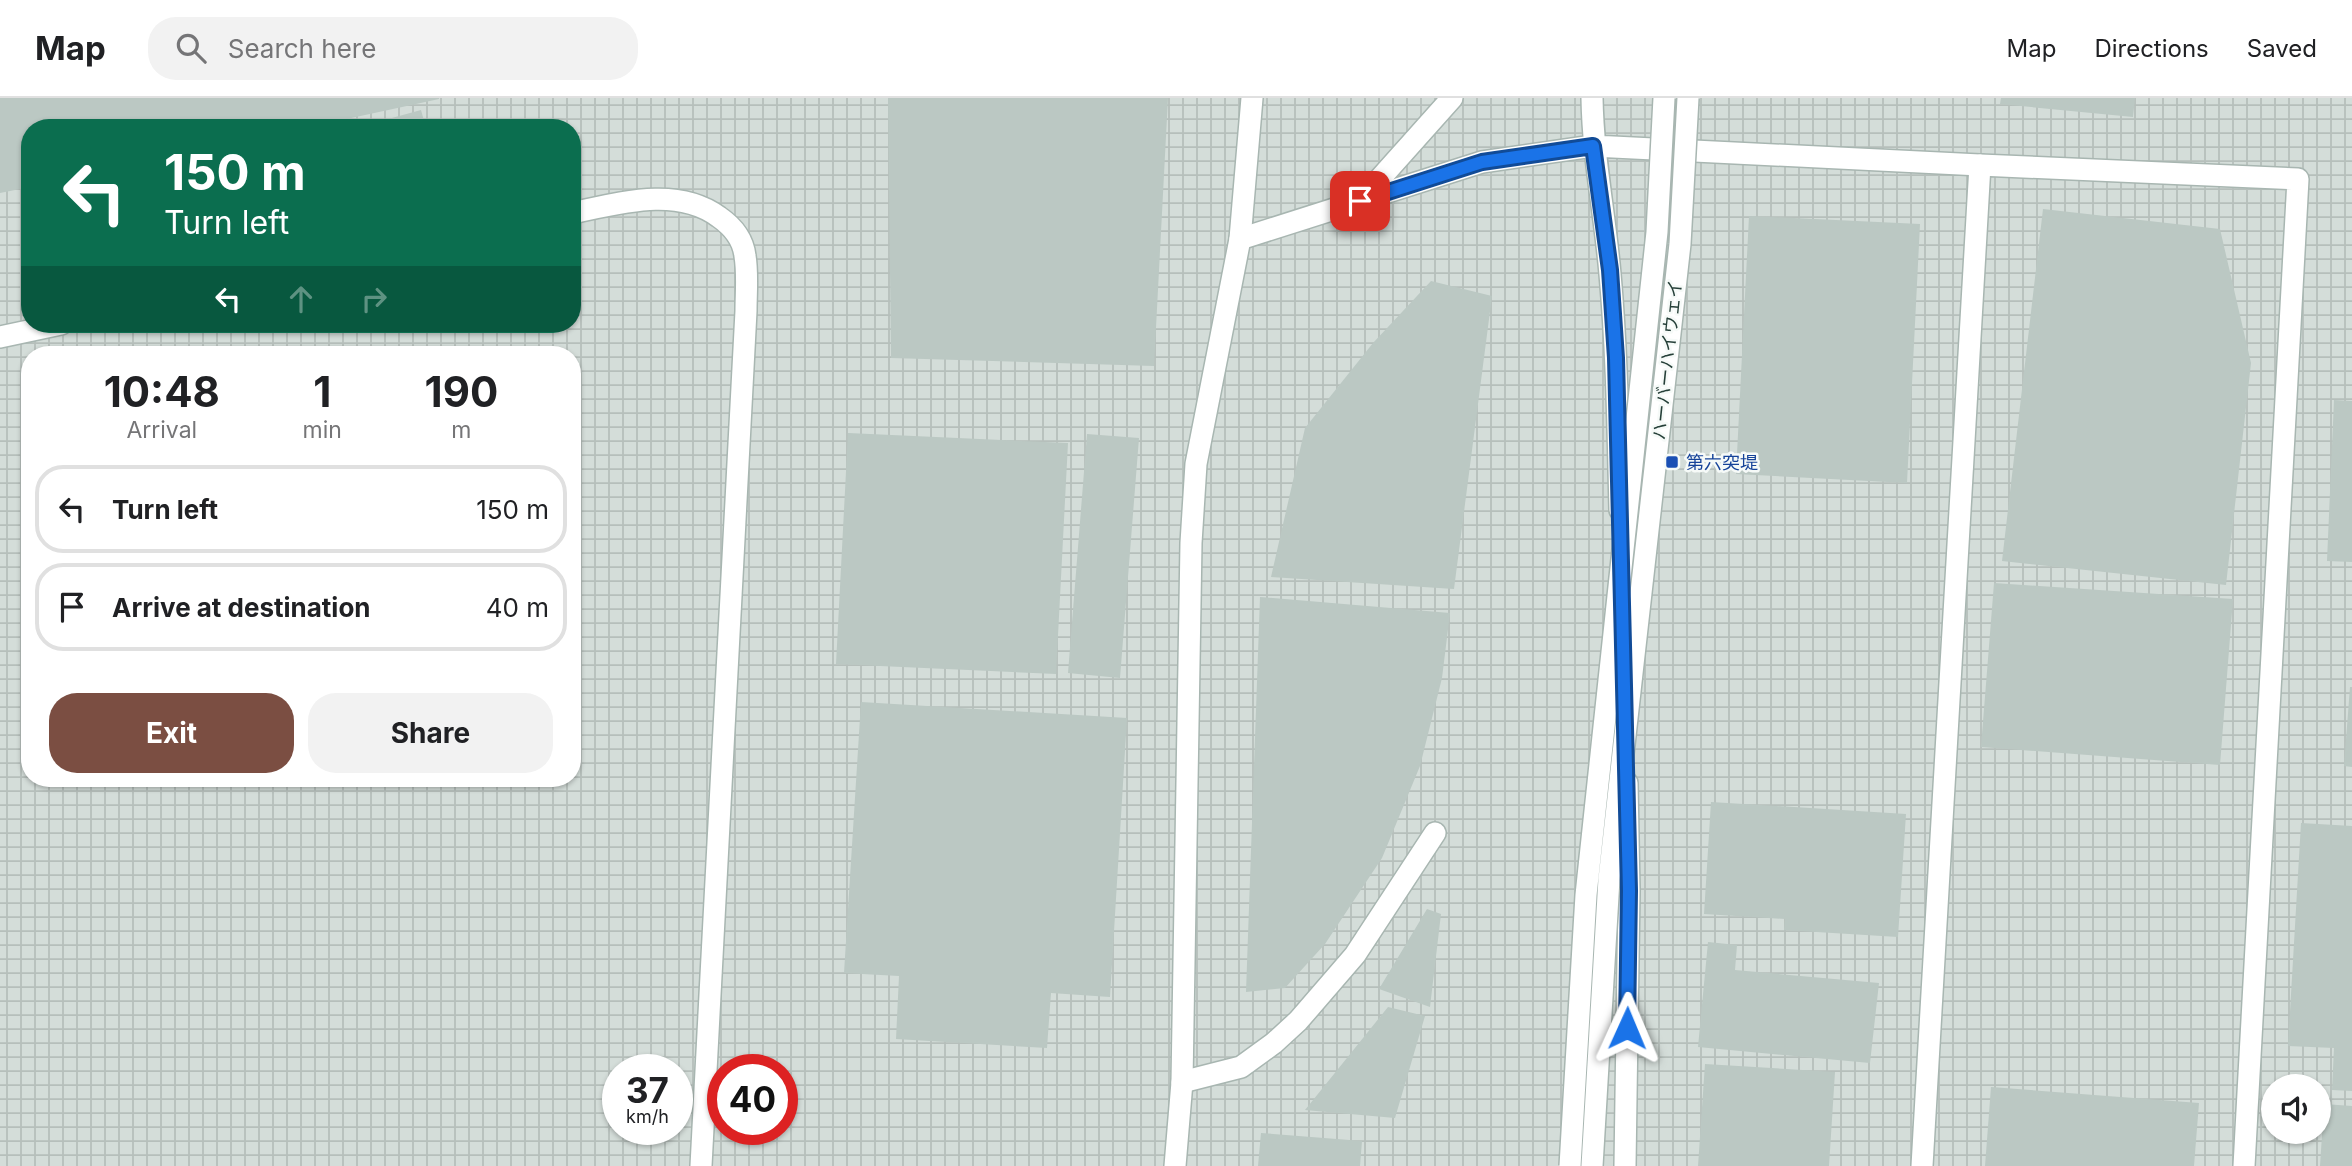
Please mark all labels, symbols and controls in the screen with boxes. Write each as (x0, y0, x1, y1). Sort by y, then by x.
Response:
search box (148, 17, 638, 80)
text: Map (35, 28, 106, 68)
icon: search (172, 29, 210, 67)
text: Search here (228, 33, 376, 64)
text: Map (2007, 34, 2056, 63)
text: Directions (2094, 34, 2209, 63)
text: Saved (2247, 34, 2317, 63)
text: 150 m (164, 143, 306, 202)
icon: left (49, 147, 140, 238)
pin (1330, 171, 1390, 231)
icon: arrive (1341, 182, 1379, 220)
text: Turn left (164, 203, 289, 242)
street label: ハーバーハイウェイ (1648, 279, 1686, 441)
icon: left (209, 280, 247, 318)
icon: ahead (282, 280, 320, 318)
icon: right (355, 280, 393, 318)
text: 10:48 (104, 366, 220, 417)
text: 1 (313, 366, 331, 417)
text: 190 (425, 366, 498, 417)
text: Arrival (126, 416, 197, 444)
text: min (303, 416, 342, 444)
text: m (451, 416, 472, 444)
place label: 第六突堤 (1686, 452, 1758, 473)
marker: 第六突堤 (1664, 454, 1680, 470)
icon: left (53, 490, 91, 528)
text: Turn left (112, 494, 218, 525)
text: 150 m (476, 494, 549, 525)
icon: arrive (53, 588, 91, 626)
text: Arrive at destination (112, 592, 371, 623)
text: 40 m (486, 592, 549, 623)
button: Exit (49, 693, 294, 773)
button: Share (308, 693, 553, 773)
position arrow (1590, 991, 1664, 1065)
speed limit sign: 40 (707, 1054, 798, 1145)
text: 37 (626, 1069, 669, 1111)
map controls (2261, 1074, 2331, 1144)
button: sound (2261, 1074, 2331, 1144)
text: km/h (626, 1106, 669, 1127)

